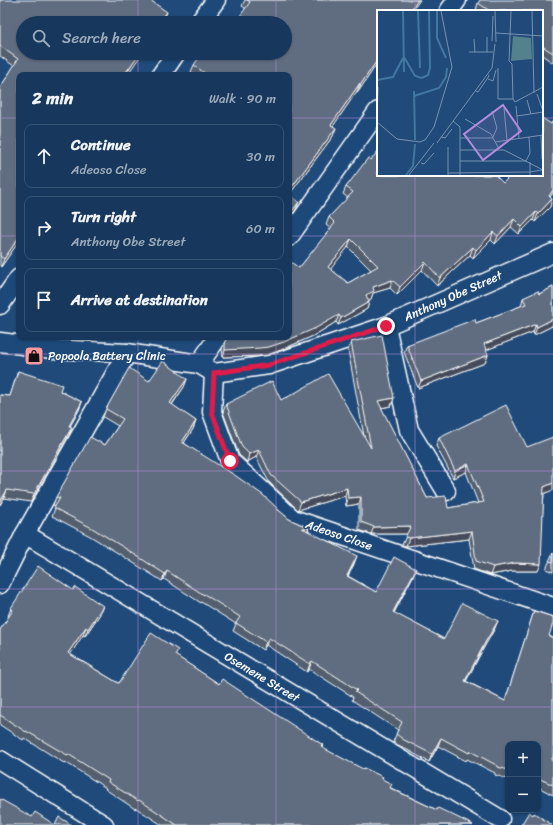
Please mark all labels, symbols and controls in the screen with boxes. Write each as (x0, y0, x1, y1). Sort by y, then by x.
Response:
inset map (377, 10, 543, 176)
search box (16, 16, 292, 60)
text: Search here (62, 25, 141, 51)
icon: search (30, 27, 52, 49)
text: 2 min (32, 83, 73, 113)
text: Walk · 90 m (209, 87, 276, 110)
text: Continue (71, 132, 131, 158)
icon: ahead (33, 145, 55, 167)
text: 30 m (246, 145, 275, 168)
text: Adeoso Close (71, 158, 147, 181)
text: Turn right (71, 204, 136, 230)
icon: right (33, 217, 55, 239)
text: 60 m (246, 217, 275, 240)
text: Anthony Obe Street (71, 230, 186, 253)
street label: Anthony Obe Street (399, 264, 507, 328)
text: Arrive at destination (71, 287, 208, 313)
icon: arrive (33, 289, 55, 311)
route end (377, 317, 395, 335)
shop icon: Popoola Battery Clinic (23, 345, 45, 367)
place label: Popoola Battery Clinic (48, 345, 166, 367)
route start (221, 452, 239, 470)
street label: Adeoso Close (302, 513, 376, 557)
street label: Osemene Street (220, 646, 305, 709)
map controls (505, 741, 541, 813)
button: + (505, 741, 541, 777)
button: − (505, 777, 541, 813)

